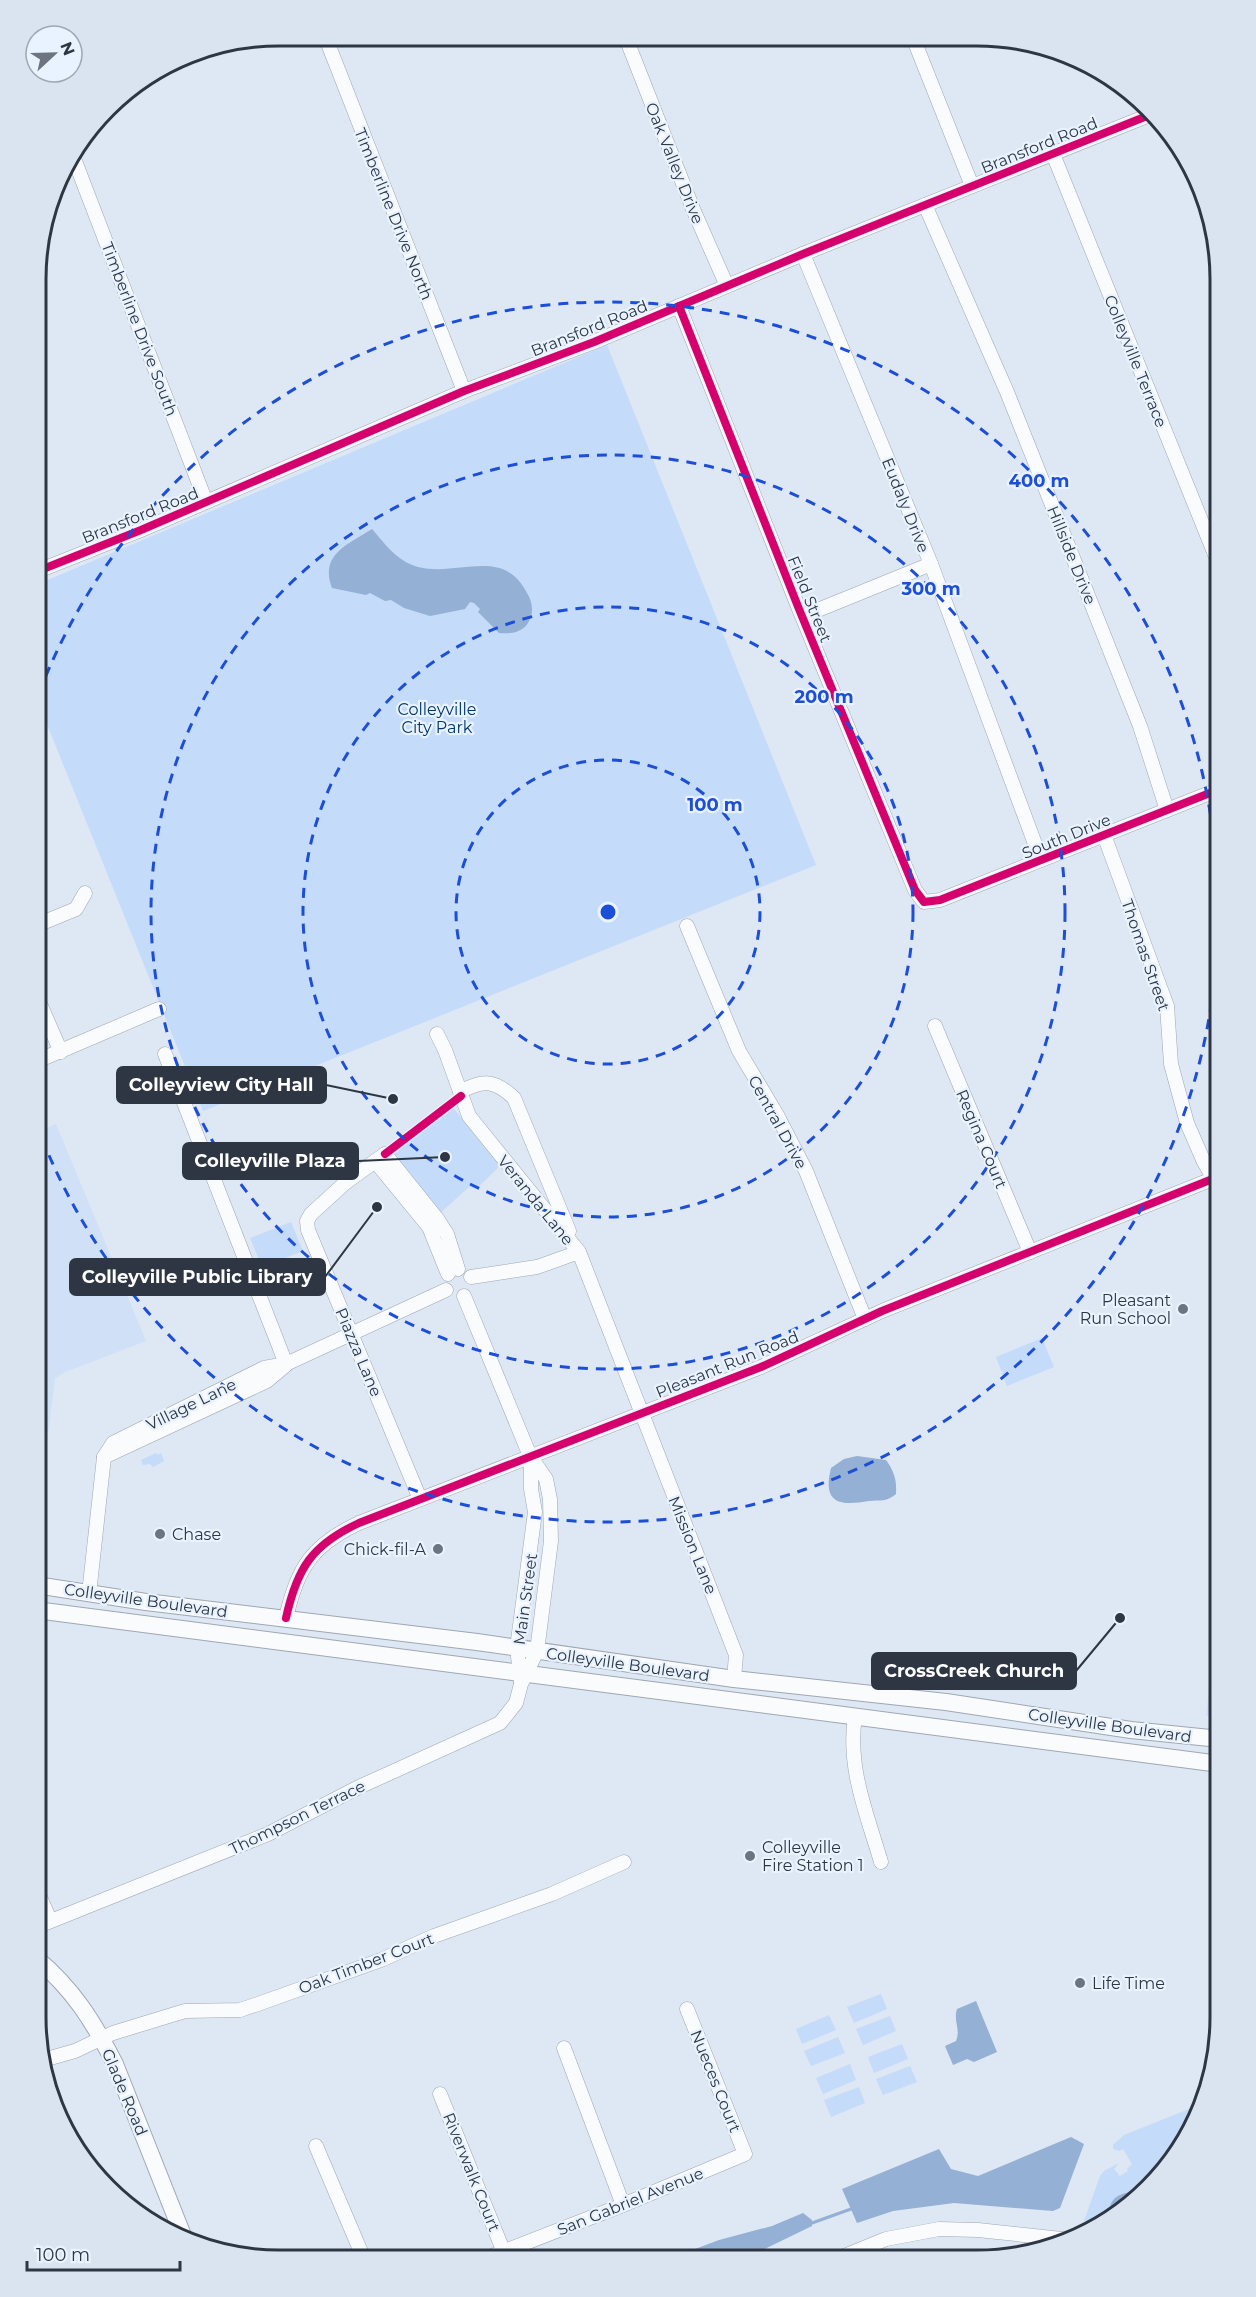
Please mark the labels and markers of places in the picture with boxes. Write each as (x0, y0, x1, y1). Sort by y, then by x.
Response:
centre of rings (598, 902, 618, 922)
callout: Colleyview City Hall (117, 1067, 326, 1103)
callout: Colleyville Plaza (183, 1143, 358, 1179)
callout: Colleyville Public Library (70, 1259, 325, 1295)
place label: Pleasant Run School (1080, 1291, 1172, 1328)
marker: Pleasant Run School (1176, 1302, 1190, 1316)
place label: Chase (172, 1525, 221, 1544)
marker: Chase (153, 1527, 167, 1541)
place label: Chick-fil-A (344, 1540, 427, 1559)
marker: Chick-fil-A (431, 1542, 445, 1556)
callout: CrossCreek Church (872, 1653, 1076, 1689)
place label: Colleyville Fire Station 1 (762, 1838, 864, 1875)
marker: Colleyville Fire Station 1 (743, 1849, 757, 1863)
place label: Life Time (1092, 1974, 1165, 1993)
marker: Life Time (1073, 1976, 1087, 1990)

